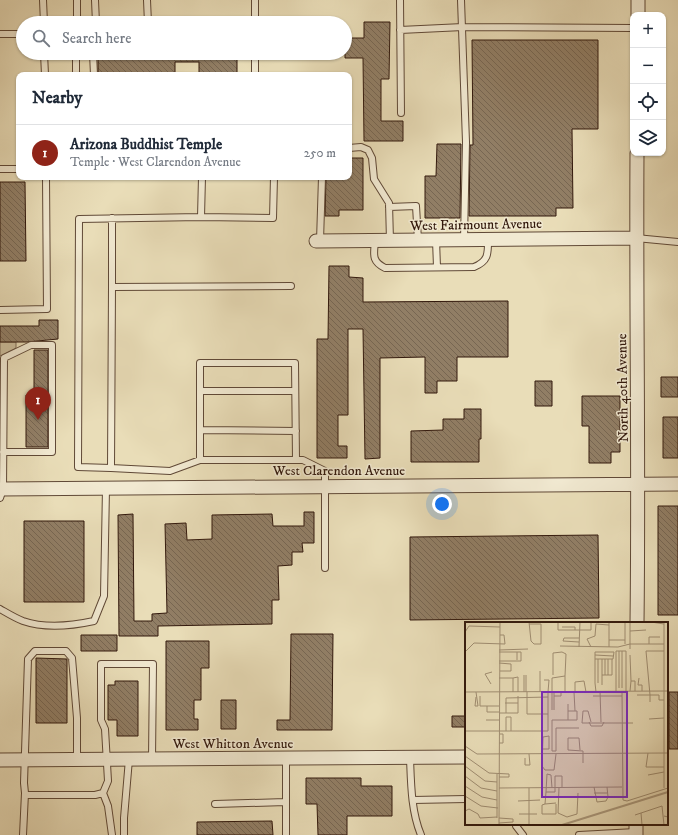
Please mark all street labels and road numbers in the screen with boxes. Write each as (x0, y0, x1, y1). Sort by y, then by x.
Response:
street label: West Fairmount Avenue (409, 215, 542, 235)
street label: North 40th Avenue (613, 333, 633, 443)
street label: West Clarendon Avenue (272, 462, 405, 480)
street label: West Whitton Avenue (172, 735, 294, 753)

